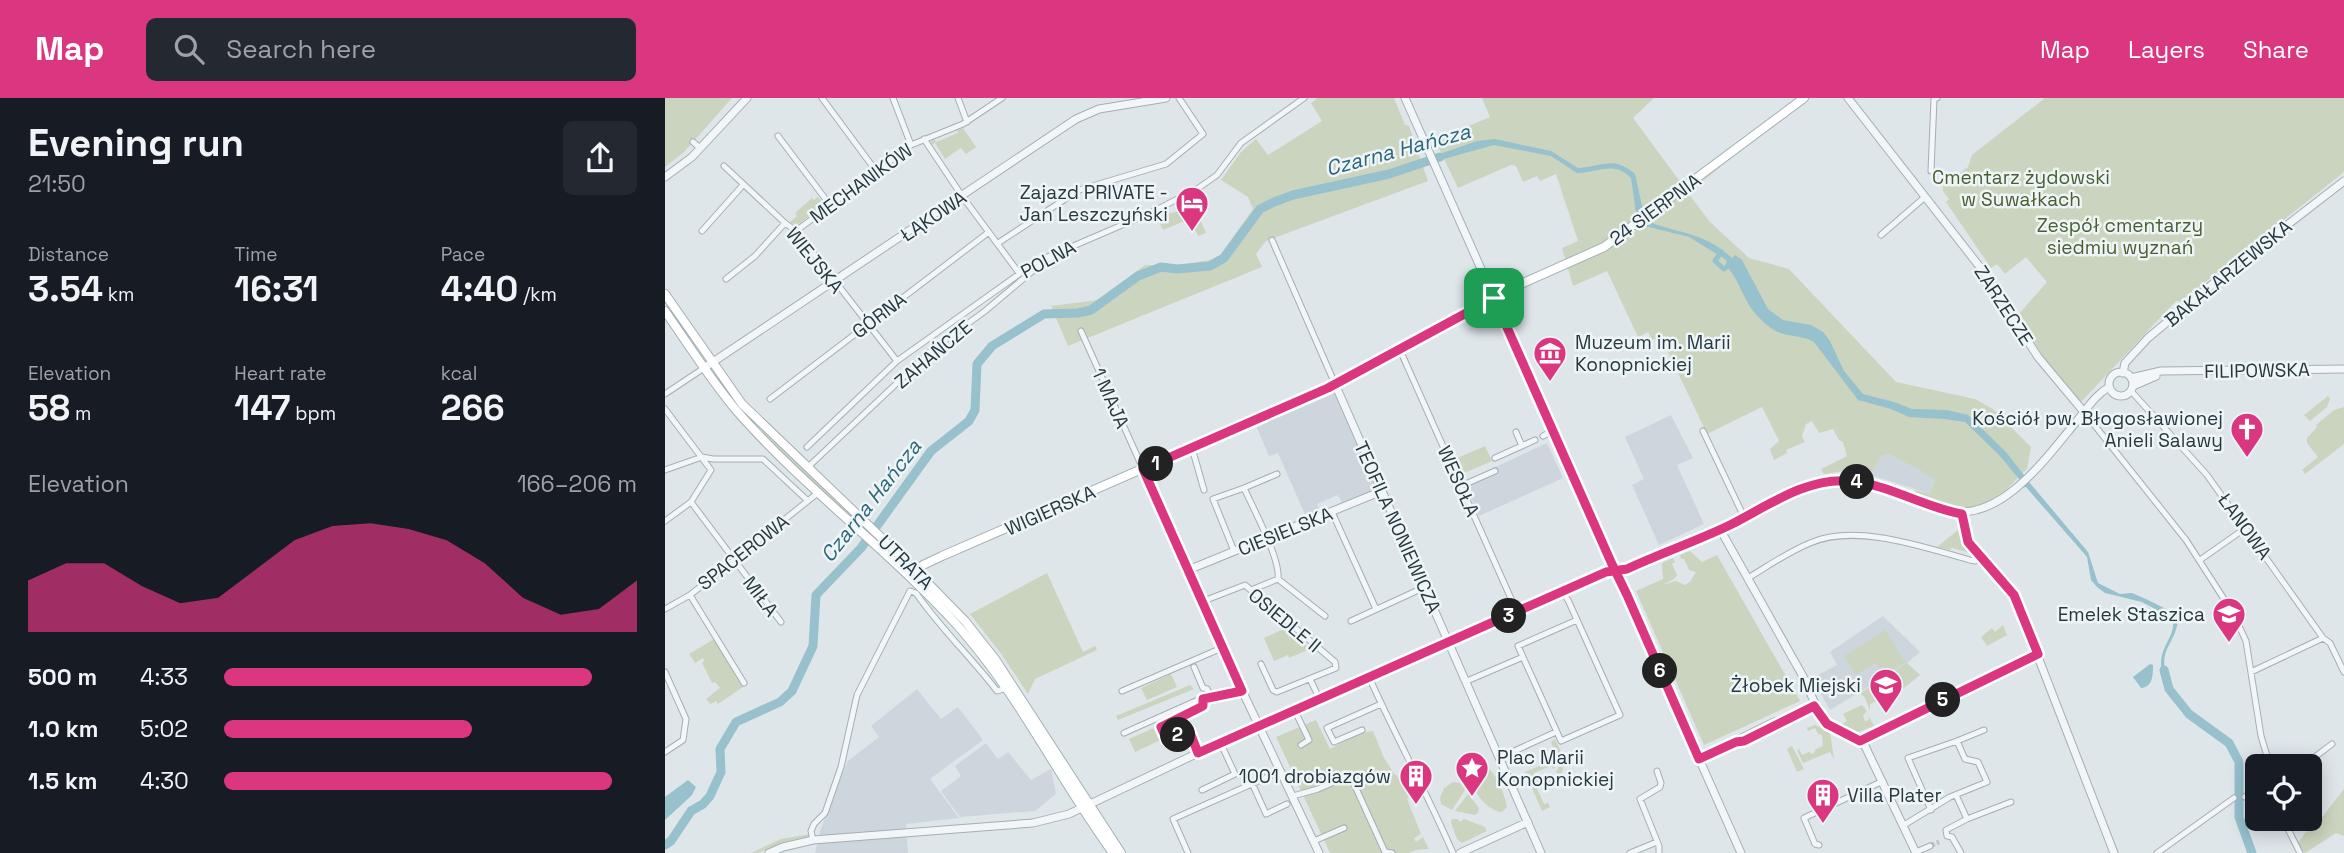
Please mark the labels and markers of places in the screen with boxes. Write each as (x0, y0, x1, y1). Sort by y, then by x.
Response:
place label: Zajazd PRIVATE - Jan Leszczyński (1020, 180, 1168, 227)
hotel icon: Zajazd PRIVATE - Jan Leszczyński (1173, 184, 1211, 233)
pin (1464, 268, 1524, 328)
place label: Muzeum im. Marii Konopnickiej (1575, 330, 1731, 377)
museum icon: Muzeum im. Marii Konopnickiej (1531, 334, 1569, 383)
place label: Kościół pw. Błogosławionej Anieli Salawy (1972, 406, 2223, 453)
church icon: Kościół pw. Błogosławionej Anieli Salawy (2228, 410, 2266, 459)
pin: 1 (1139, 446, 1173, 482)
pin: 4 (1839, 464, 1875, 500)
school or university icon: Emelek Staszica (2210, 595, 2248, 644)
pin: 3 (1491, 598, 1527, 634)
place label: Emelek Staszica (2058, 602, 2205, 627)
pin: 6 (1643, 654, 1677, 688)
school or university icon: Żłobek Miejski (1867, 666, 1905, 715)
place label: Żłobek Miejski (1731, 673, 1861, 698)
pin: 5 (1925, 682, 1961, 718)
pin: 2 (1161, 718, 1195, 752)
place label: Plac Marii Konopnickiej (1497, 745, 1614, 792)
place icon: Plac Marii Konopnickiej (1453, 749, 1491, 798)
building icon: 1001 drobiazgów (1397, 757, 1435, 806)
place label: 1001 drobiazgów (1239, 764, 1391, 789)
building icon: Villa Plater (1804, 776, 1842, 825)
place label: Villa Plater (1847, 783, 1942, 808)

